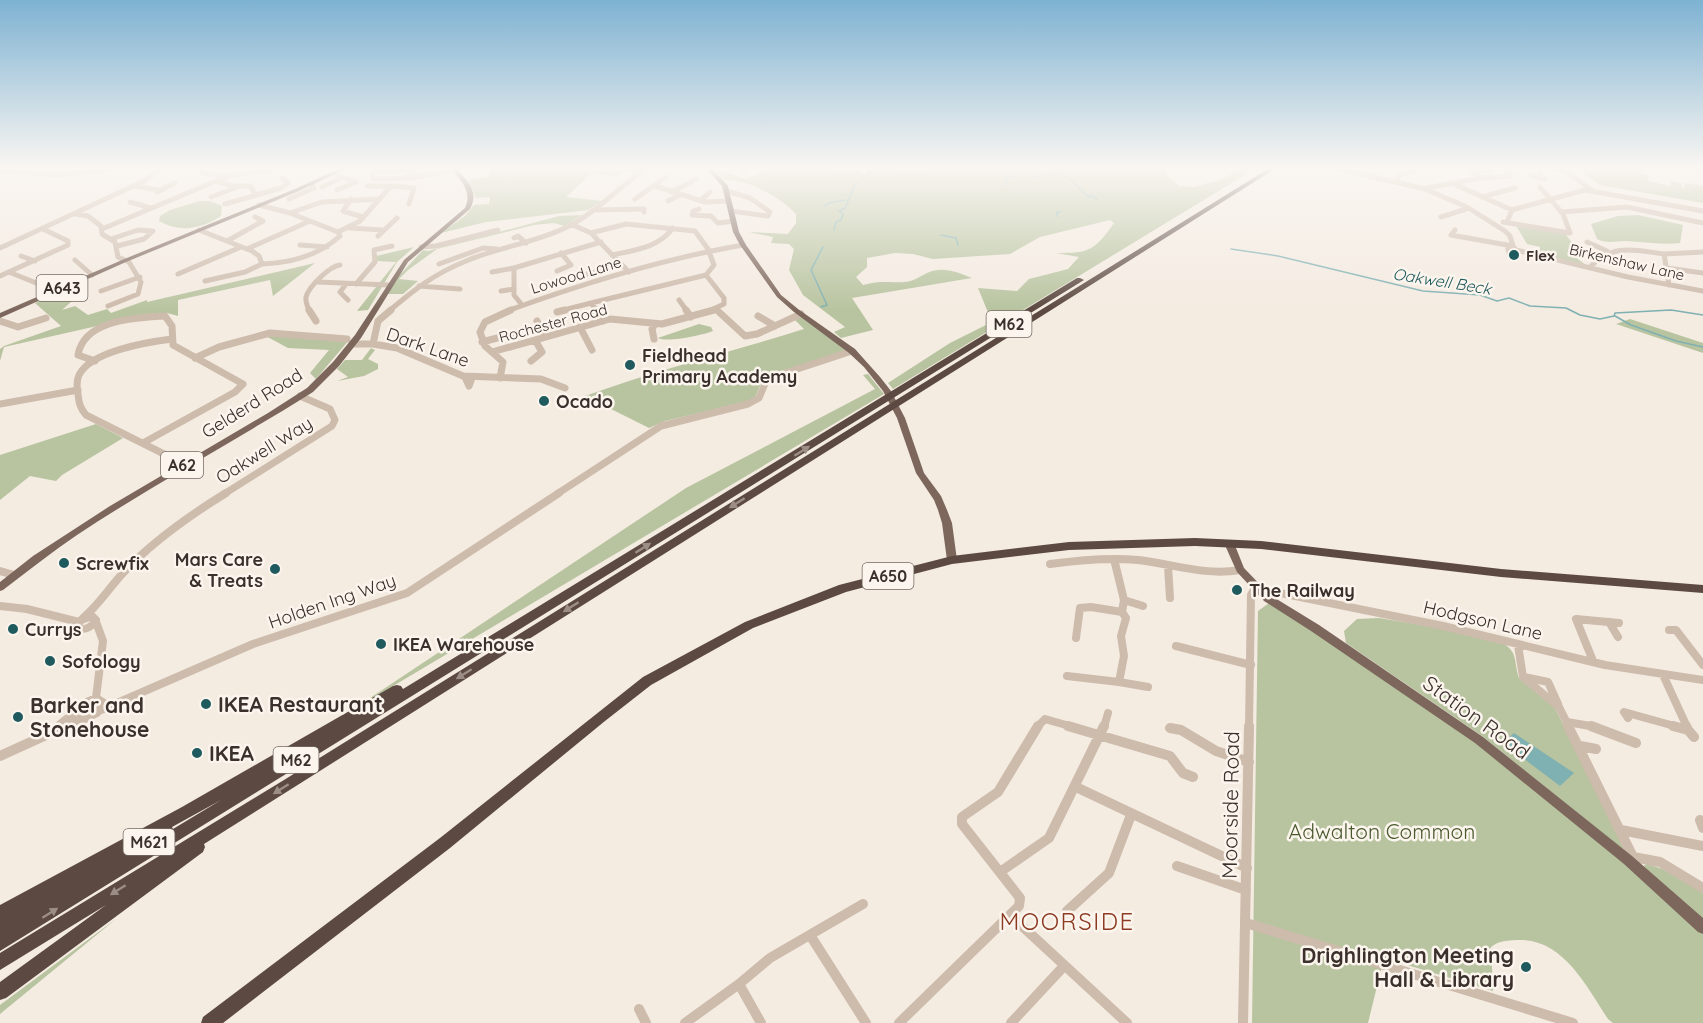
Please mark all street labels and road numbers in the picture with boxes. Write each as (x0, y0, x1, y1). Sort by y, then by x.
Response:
street label: Birkenshaw Lane (1567, 239, 1687, 285)
street label: Lowood Lane (528, 252, 624, 298)
road number: A643 (36, 275, 88, 301)
street label: Rochester Road (497, 299, 609, 347)
road number: M62 (986, 311, 1032, 337)
street label: Dark Lane (383, 322, 473, 372)
street label: Gelderd Road (197, 363, 307, 443)
street label: Oakwell Way (211, 411, 317, 489)
road number: A62 (161, 452, 203, 478)
road number: A650 (862, 563, 914, 589)
street label: Holden Ing Way (265, 568, 399, 634)
street label: Hodgson Lane (1421, 595, 1545, 645)
street label: Station Road (1418, 669, 1536, 765)
street label: Moorside Road (1216, 731, 1244, 879)
road number: M62 (274, 747, 318, 773)
road number: M621 (124, 829, 174, 855)

